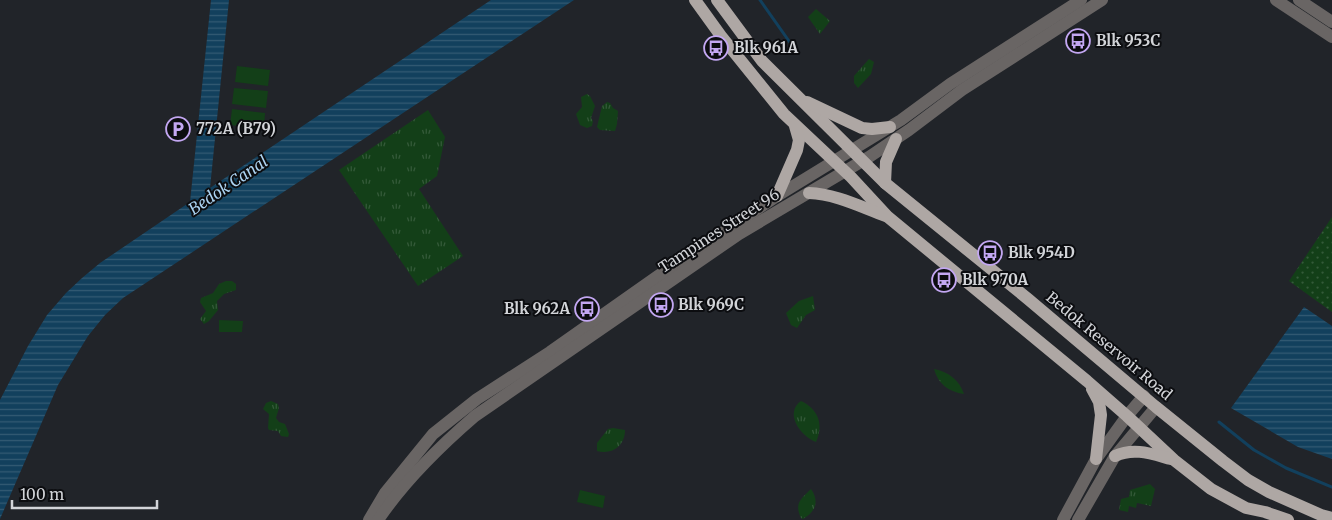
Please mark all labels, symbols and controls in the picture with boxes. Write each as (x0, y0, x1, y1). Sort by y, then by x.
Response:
bus stop icon: Blk 953C (1065, 28, 1091, 54)
place label: Blk 953C (1096, 31, 1160, 50)
bus stop icon: Blk 961A (703, 35, 729, 61)
place label: Blk 961A (734, 38, 798, 57)
parking icon: 772A (B79) (165, 116, 191, 142)
place label: 772A (B79) (196, 119, 276, 138)
water label: Bedok Canal (184, 151, 272, 219)
street label: Tampines Street 96 (655, 184, 783, 277)
bus stop icon: Blk 954D (977, 240, 1003, 266)
place label: Blk 954D (1008, 243, 1075, 262)
bus stop icon: Blk 970A (931, 267, 957, 293)
place label: Blk 970A (962, 270, 1029, 289)
street label: Bedok Reservoir Road (1043, 287, 1176, 404)
bus stop icon: Blk 969C (648, 292, 674, 318)
place label: Blk 969C (678, 295, 744, 314)
bus stop icon: Blk 962A (574, 296, 600, 322)
place label: Blk 962A (504, 299, 570, 318)
scale bar (12, 478, 158, 510)
text: 100 m (20, 485, 64, 504)

